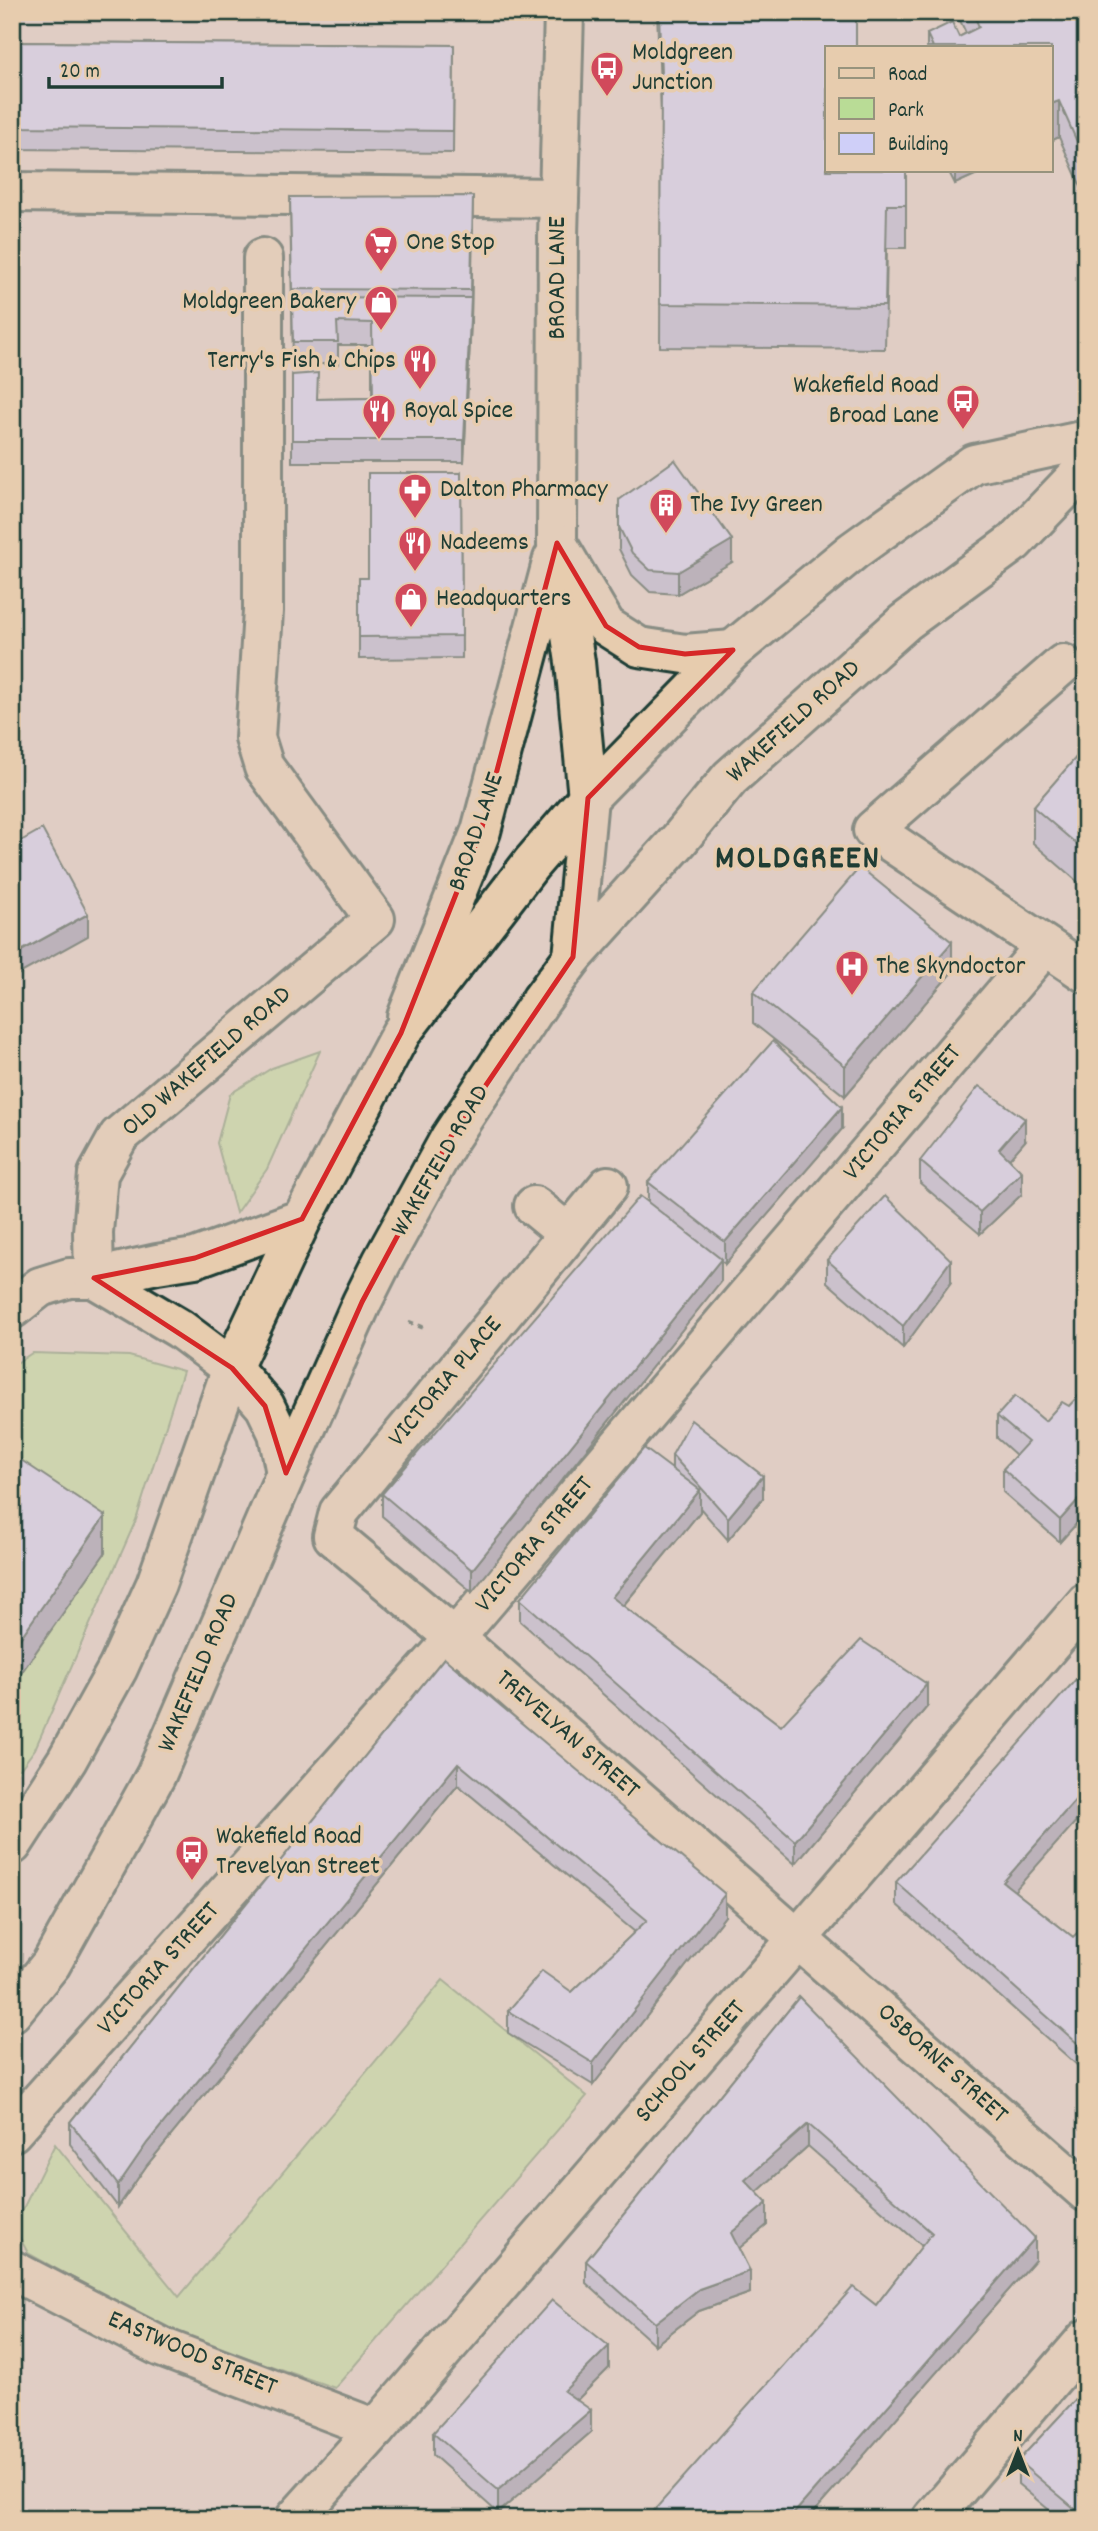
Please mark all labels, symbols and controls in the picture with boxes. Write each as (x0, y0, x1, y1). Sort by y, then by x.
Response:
place label: Moldgreen Junction (632, 35, 733, 102)
scale bar (49, 46, 222, 90)
legend (825, 46, 1052, 172)
bus stop icon: Moldgreen Junction (588, 49, 626, 98)
text: 20 m (60, 58, 100, 88)
text: Road (888, 61, 927, 91)
text: Park (888, 97, 924, 127)
text: Building (888, 131, 948, 161)
street label: BROAD LANE (540, 216, 577, 339)
supermarket icon: One Stop (362, 224, 400, 273)
place label: One Stop (406, 225, 495, 262)
shop icon: Moldgreen Bakery (362, 283, 400, 332)
place label: Moldgreen Bakery (182, 284, 356, 321)
restaurant icon: Terry's Fish & Chips (401, 342, 439, 391)
place label: Terry's Fish & Chips (207, 343, 396, 380)
place label: Wakefield Road Broad Lane (793, 368, 939, 435)
bus stop icon: Wakefield Road Broad Lane (944, 382, 982, 431)
restaurant icon: Royal Spice (360, 392, 398, 441)
place label: Royal Spice (404, 393, 513, 430)
pharmacy icon: Dalton Pharmacy (396, 471, 434, 520)
place label: Dalton Pharmacy (440, 472, 608, 509)
building icon: The Ivy Green (647, 486, 685, 535)
place label: The Ivy Green (690, 487, 823, 524)
restaurant icon: Nadeems (396, 524, 434, 573)
place label: Nadeems (440, 525, 529, 562)
shop icon: Headquarters (392, 580, 430, 629)
place label: Headquarters (436, 581, 571, 618)
street label: WAKEFIELD ROAD (719, 652, 869, 792)
street label: BROAD LANE (439, 768, 515, 896)
district label: MOLDGREEN (715, 837, 881, 884)
hospital icon: The Skyndoctor (833, 948, 871, 997)
place label: The Skyndoctor (876, 949, 1026, 986)
street label: OLD WAKEFIELD ROAD (114, 978, 300, 1146)
street label: VICTORIA STREET (835, 1036, 972, 1189)
street label: WAKEFIELD ROAD (383, 1078, 499, 1244)
street label: VICTORIA PLACE (380, 1308, 512, 1456)
street label: VICTORIA STREET (467, 1468, 604, 1621)
street label: WAKEFIELD ROAD (149, 1588, 249, 1758)
street label: TREVELYAN STREET (487, 1662, 648, 1809)
place label: Wakefield Road Trevelyan Street (216, 1819, 380, 1886)
bus stop icon: Wakefield Road Trevelyan Street (173, 1833, 211, 1882)
street label: VICTORIA STREET (89, 1894, 229, 2044)
street label: SCHOOL STREET (627, 1992, 755, 2132)
street label: OSBORNE STREET (868, 1995, 1016, 2133)
street label: EASTWOOD STREET (102, 2302, 283, 2407)
north arrow (982, 2416, 1052, 2486)
text: N (1013, 2424, 1023, 2451)

